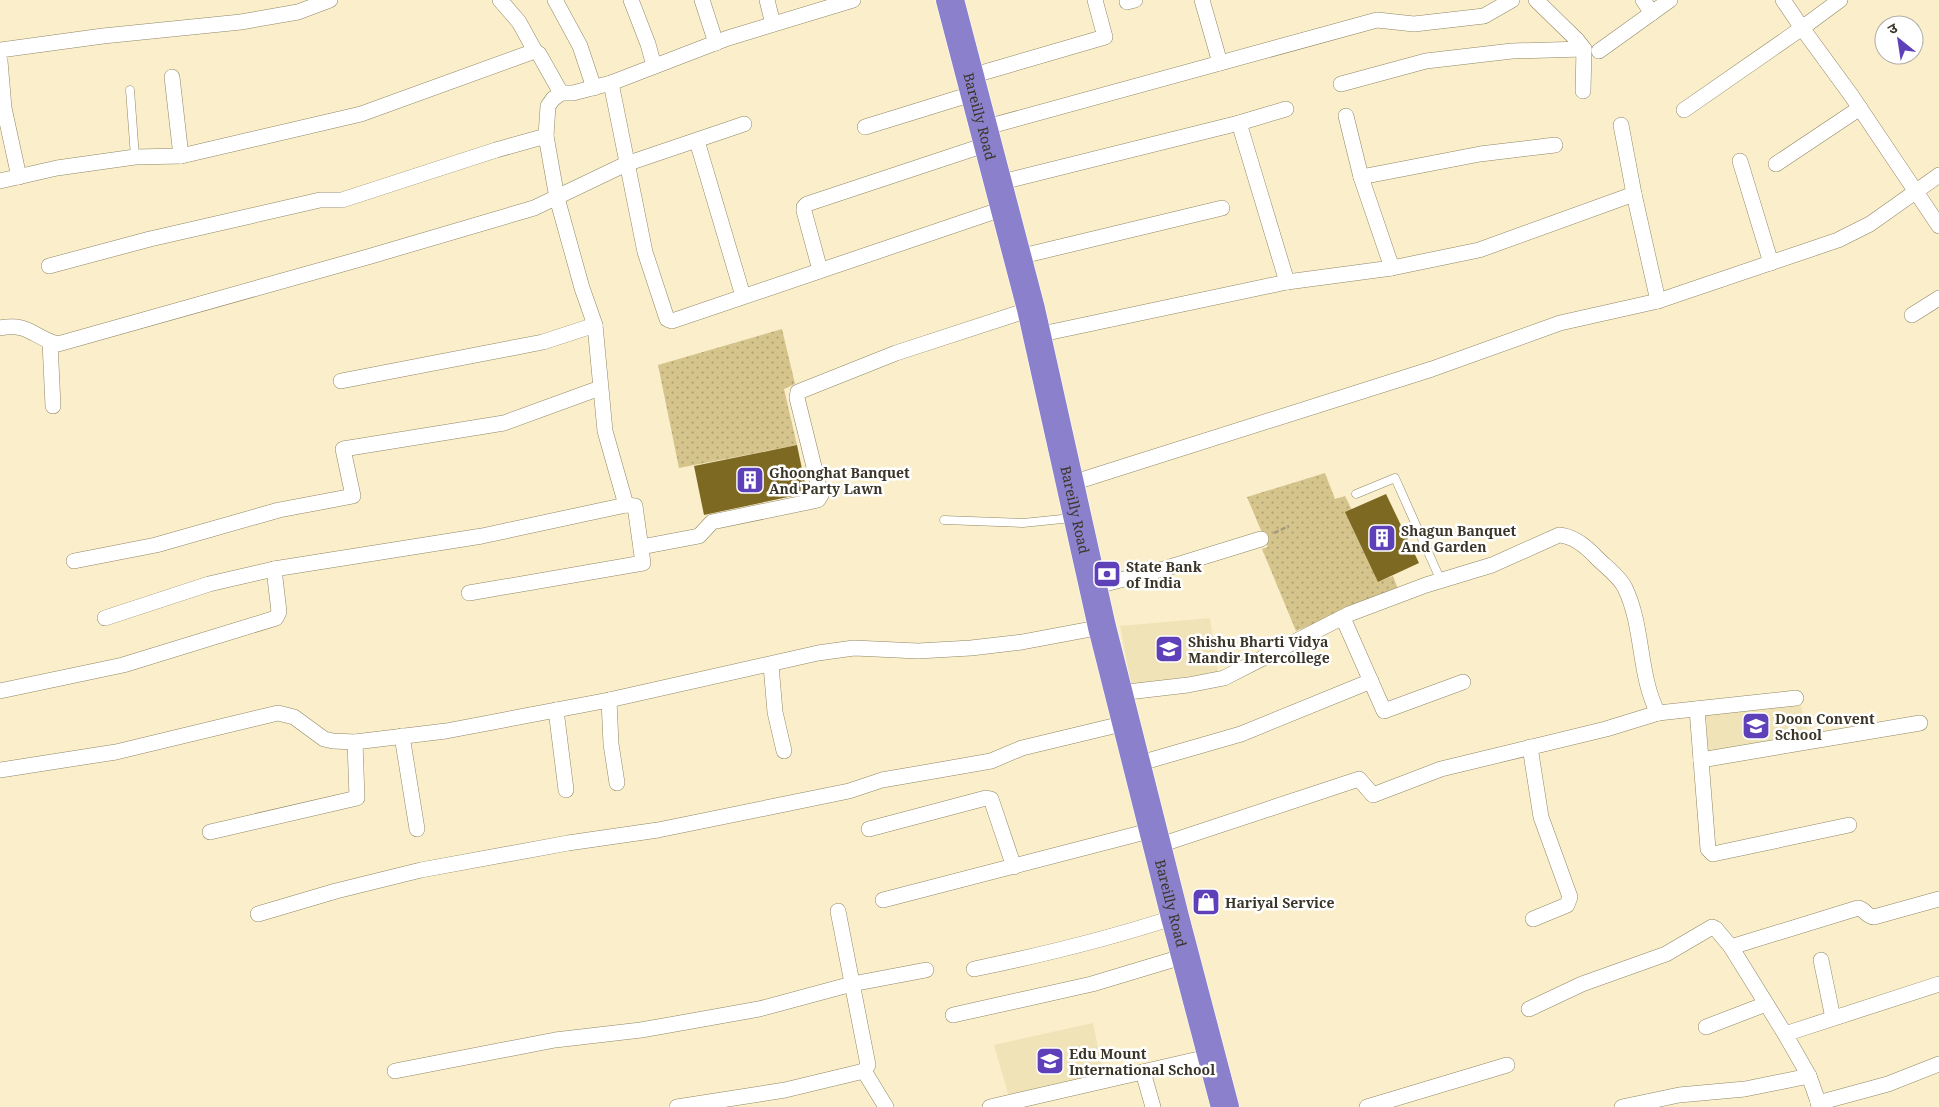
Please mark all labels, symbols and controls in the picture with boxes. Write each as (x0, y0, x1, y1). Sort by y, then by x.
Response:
north arrow (1874, 15, 1924, 65)
text: उ (1884, 18, 1901, 39)
street label: Bareilly Road (960, 70, 1001, 162)
place label: Ghoonghat Banquet And Party Lawn (769, 463, 910, 498)
street label: Bareilly Road (1057, 464, 1095, 556)
building icon: Ghoonghat Banquet And Party Lawn (735, 465, 765, 495)
place label: Shagun Banquet And Garden (1401, 521, 1517, 556)
building icon: Shagun Banquet And Garden (1367, 523, 1397, 553)
place label: State Bank of India (1126, 557, 1202, 592)
bank icon: State Bank of India (1092, 559, 1122, 589)
place label: Shishu Bharti Vidya Mandir Intercollege (1188, 632, 1330, 667)
school or university icon: Shishu Bharti Vidya Mandir Intercollege (1154, 634, 1184, 664)
place label: Doon Convent School (1775, 709, 1875, 744)
school or university icon: Doon Convent School (1741, 711, 1771, 741)
street label: Bareilly Road (1151, 857, 1192, 949)
shop icon: Hariyal Service (1191, 887, 1221, 917)
place label: Hariyal Service (1225, 893, 1334, 912)
place label: Edu Mount International School (1069, 1044, 1215, 1079)
school or university icon: Edu Mount International School (1035, 1046, 1065, 1076)

